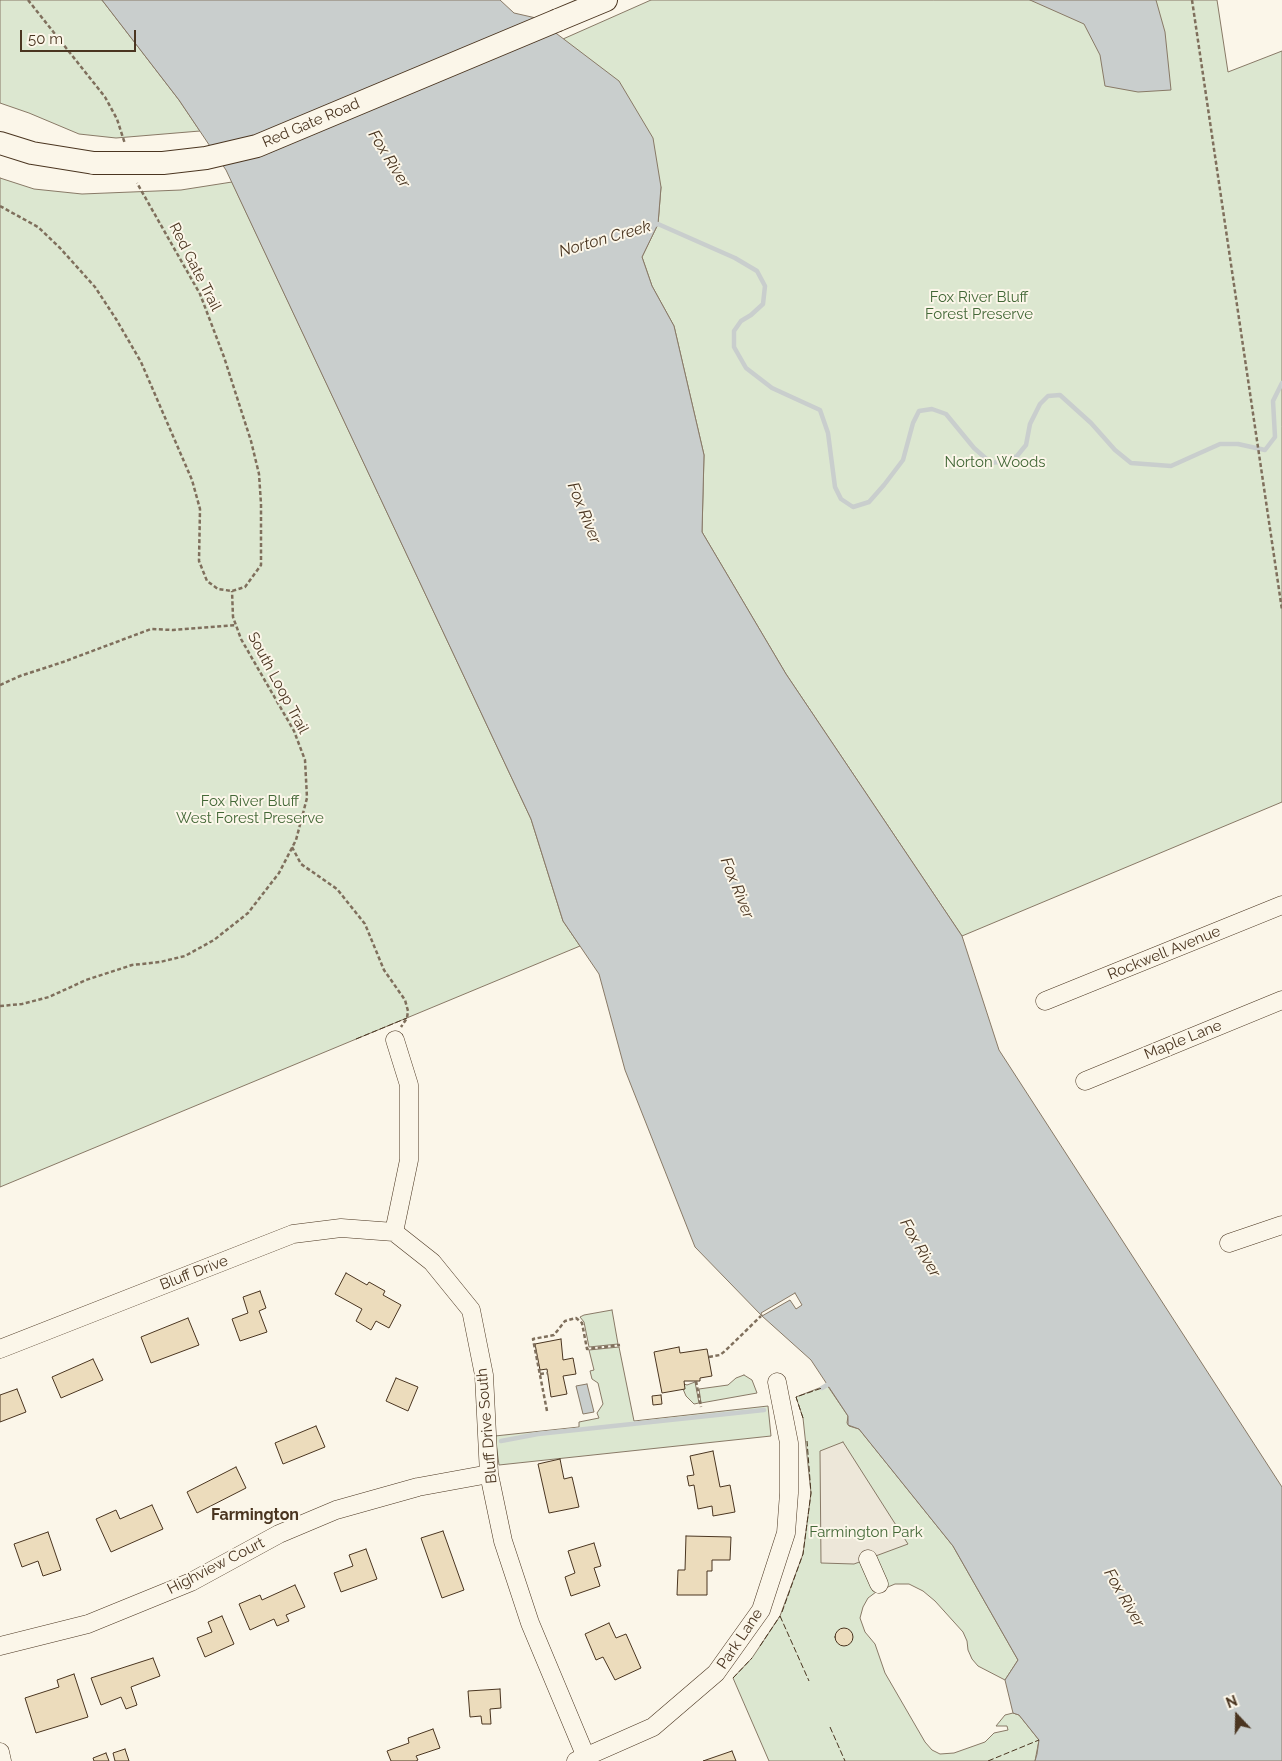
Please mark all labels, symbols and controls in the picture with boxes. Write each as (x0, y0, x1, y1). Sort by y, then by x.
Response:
scale bar (22, 20, 139, 52)
text: 50 m (28, 30, 63, 48)
street label: Red Gate Road (260, 94, 362, 152)
water label: Fox River (364, 127, 414, 191)
water label: Norton Creek (557, 217, 653, 261)
street label: Red Gate Trail (165, 220, 225, 314)
park label: Fox River Bluff Forest Preserve (925, 288, 1033, 323)
park label: Norton Woods (944, 453, 1046, 471)
water label: Fox River (563, 480, 605, 546)
street label: South Loop Trail (244, 629, 312, 737)
park label: Fox River Bluff West Forest Preserve (176, 792, 324, 827)
water label: Fox River (716, 855, 758, 921)
street label: Rockwell Avenue (1105, 922, 1223, 984)
street label: Maple Lane (1142, 1016, 1224, 1064)
water label: Fox River (896, 1215, 944, 1281)
street label: Bluff Drive (157, 1252, 231, 1294)
street label: Bluff Drive South (473, 1368, 501, 1484)
district label: Farmington (211, 1505, 299, 1525)
park label: Farmington Park (809, 1523, 923, 1541)
street label: Highview Court (164, 1534, 268, 1598)
water label: Fox River (1100, 1565, 1148, 1631)
street label: Park Lane (713, 1605, 767, 1673)
north arrow (1212, 1691, 1262, 1741)
text: N (1224, 1693, 1239, 1711)

